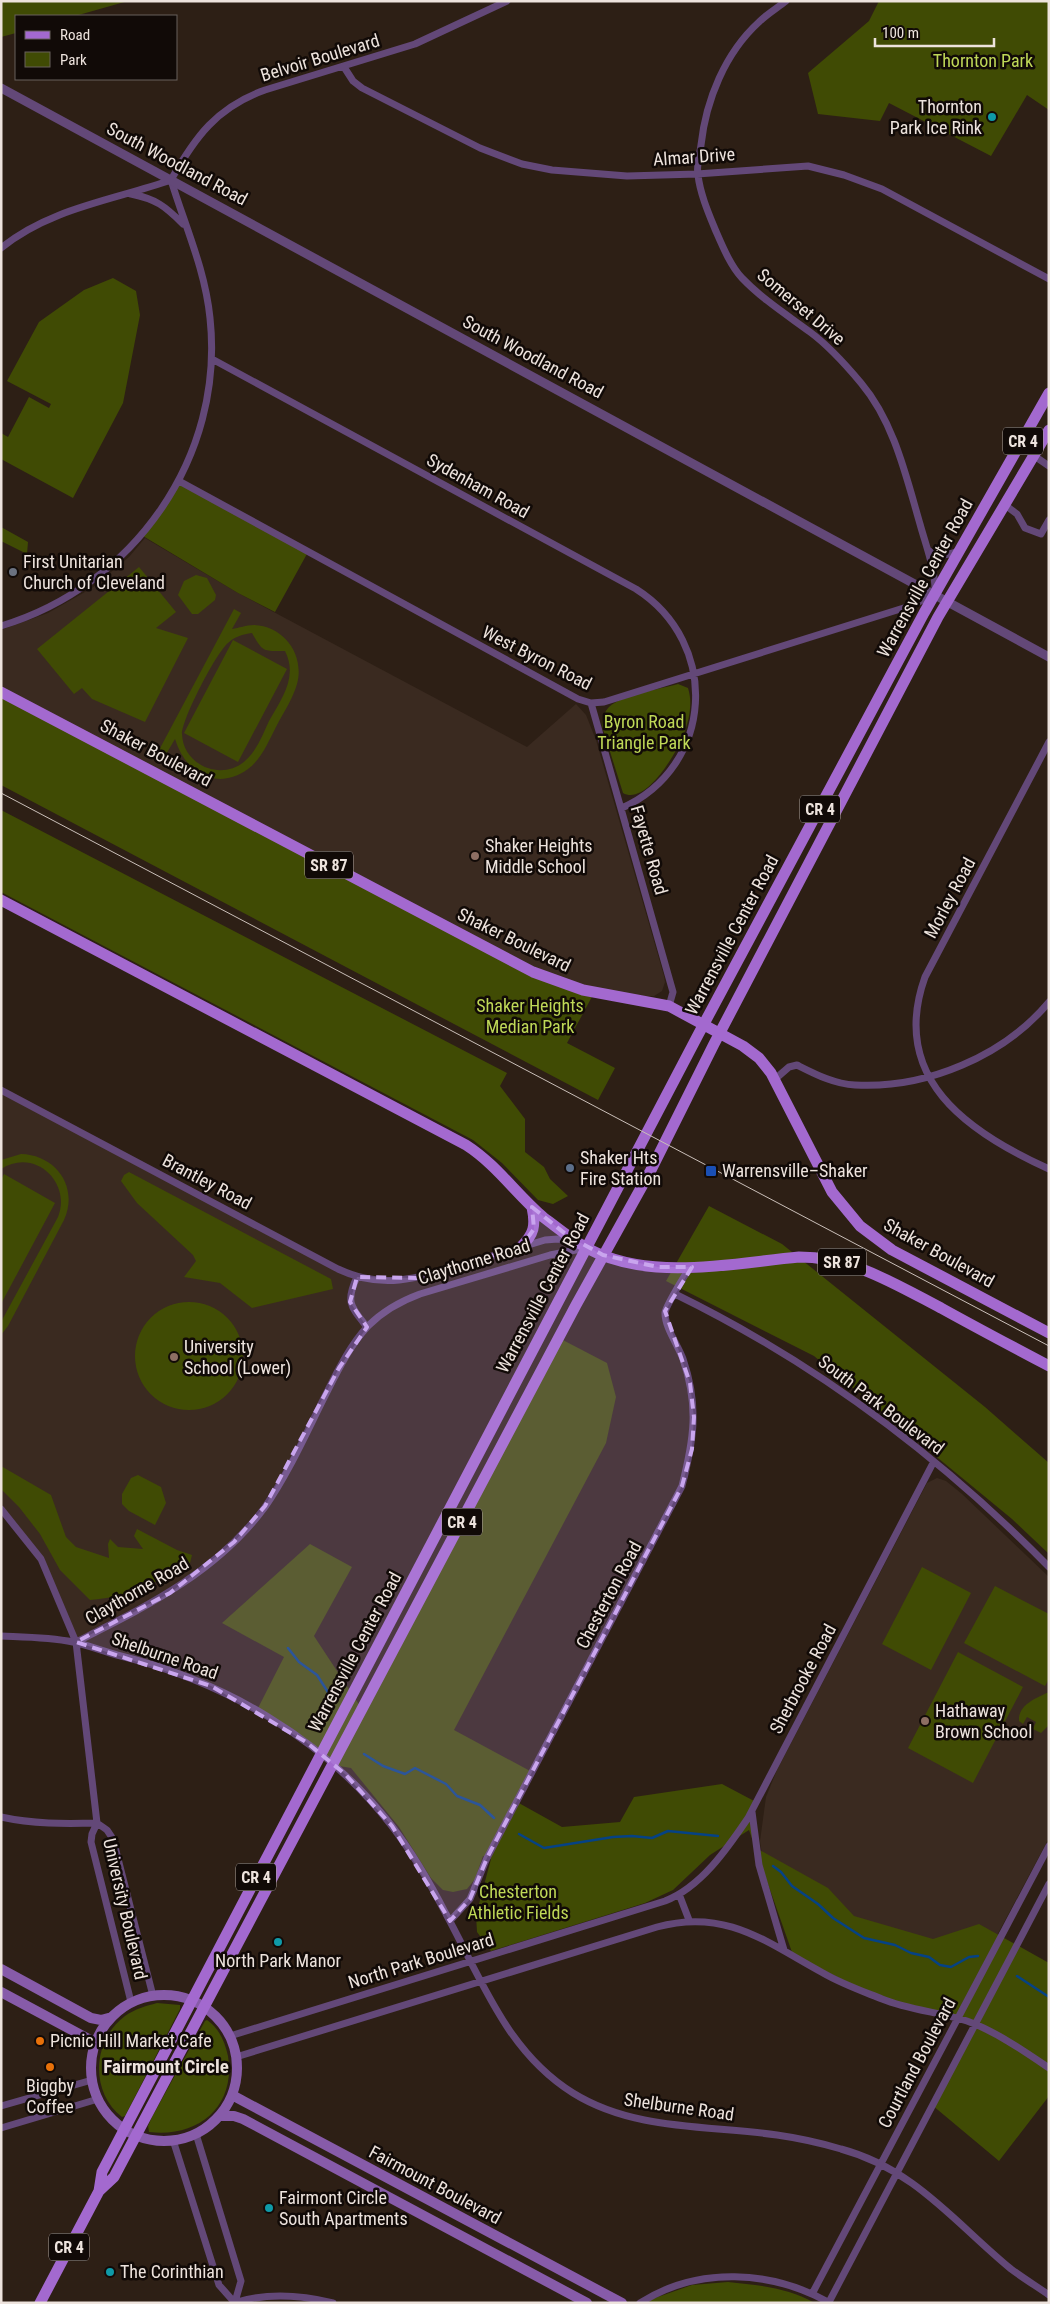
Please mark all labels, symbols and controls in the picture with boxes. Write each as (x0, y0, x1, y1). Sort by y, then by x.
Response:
legend (15, 15, 178, 80)
scale bar (875, 15, 994, 47)
text: 100 m (882, 24, 919, 42)
text: Road (60, 26, 90, 44)
street label: Belvoir Boulevard (258, 29, 382, 86)
park label: Thornton Park (933, 50, 1033, 71)
text: Park (60, 51, 87, 69)
place label: Thornton Park Ice Rink (890, 96, 982, 138)
marker: Thornton Park Ice Rink (986, 111, 998, 123)
street label: South Woodland Road (103, 118, 251, 210)
street label: Almar Drive (652, 143, 736, 170)
street label: Somerset Drive (753, 264, 849, 349)
street label: South Woodland Road (459, 311, 607, 403)
road number: CR 4 (1003, 428, 1043, 454)
street label: Sydenham Road (423, 449, 533, 522)
street label: Warrensville Center Road (872, 495, 977, 661)
place label: First Unitarian Church of Cleveland (23, 551, 165, 593)
marker: First Unitarian Church of Cleveland (7, 566, 19, 578)
street label: West Byron Road (479, 621, 596, 694)
park label: Byron Road Triangle Park (597, 711, 691, 753)
street label: Shaker Boulevard (97, 714, 216, 791)
road number: CR 4 (800, 796, 840, 822)
street label: Fayette Road (627, 803, 672, 897)
place label: Shaker Heights Middle School (485, 835, 592, 877)
marker: Shaker Heights Middle School (469, 850, 481, 862)
street label: Warrensville Center Road (681, 851, 783, 1018)
road number: SR 87 (305, 852, 353, 878)
street label: Morley Road (920, 854, 980, 942)
street label: Shaker Boulevard (454, 903, 574, 976)
park label: Shaker Heights Median Park (476, 995, 584, 1037)
place label: Shaker Hts Fire Station (580, 1147, 661, 1189)
street label: Brantley Road (159, 1149, 255, 1214)
place label: Warrensville–Shaker (722, 1160, 868, 1181)
marker: Shaker Hts Fire Station (564, 1162, 576, 1174)
marker: Warrensville–Shaker (704, 1164, 718, 1178)
street label: Warrensville Center Road (492, 1209, 594, 1376)
street label: Shaker Boulevard (880, 1214, 998, 1292)
street label: Claythorne Road (415, 1234, 533, 1289)
road number: SR 87 (818, 1248, 866, 1276)
place label: University School (Lower) (184, 1336, 291, 1379)
marker: University School (Lower) (168, 1351, 180, 1363)
street label: South Park Boulevard (814, 1351, 948, 1459)
road number: CR 4 (442, 1508, 482, 1535)
street label: Chesterton Road (571, 1538, 646, 1652)
street label: Claythorne Road (81, 1552, 192, 1629)
street label: Warrensville Center Road (304, 1568, 406, 1735)
street label: Sherbrooke Road (765, 1620, 840, 1737)
street label: Shelburne Road (109, 1628, 221, 1684)
place label: Hathaway Brown School (935, 1700, 1032, 1742)
marker: Hathaway Brown School (919, 1715, 931, 1727)
street label: University Boulevard (99, 1836, 152, 1982)
road number: CR 4 (236, 1864, 276, 1890)
park label: Chesterton Athletic Fields (467, 1881, 569, 1923)
street label: North Park Boulevard (346, 1928, 496, 1993)
marker: North Park Manor (272, 1936, 284, 1948)
place label: North Park Manor (215, 1950, 341, 1971)
street label: Courtland Boulevard (873, 1994, 960, 2131)
place label: Picnic Hill Market Cafe (50, 2030, 212, 2051)
marker: Picnic Hill Market Cafe (34, 2035, 46, 2047)
district label: Fairmount Circle (103, 2055, 229, 2078)
marker: Biggby Coffee (44, 2061, 56, 2073)
place label: Biggby Coffee (26, 2075, 74, 2117)
street label: Shelburne Road (623, 2088, 736, 2125)
street label: Fairmount Boulevard (366, 2141, 505, 2228)
place label: Fairmont Circle South Apartments (279, 2187, 408, 2229)
marker: Fairmont Circle South Apartments (263, 2202, 275, 2214)
road number: CR 4 (49, 2234, 89, 2260)
place label: The Corinthian (120, 2261, 224, 2282)
marker: The Corinthian (104, 2266, 116, 2278)

